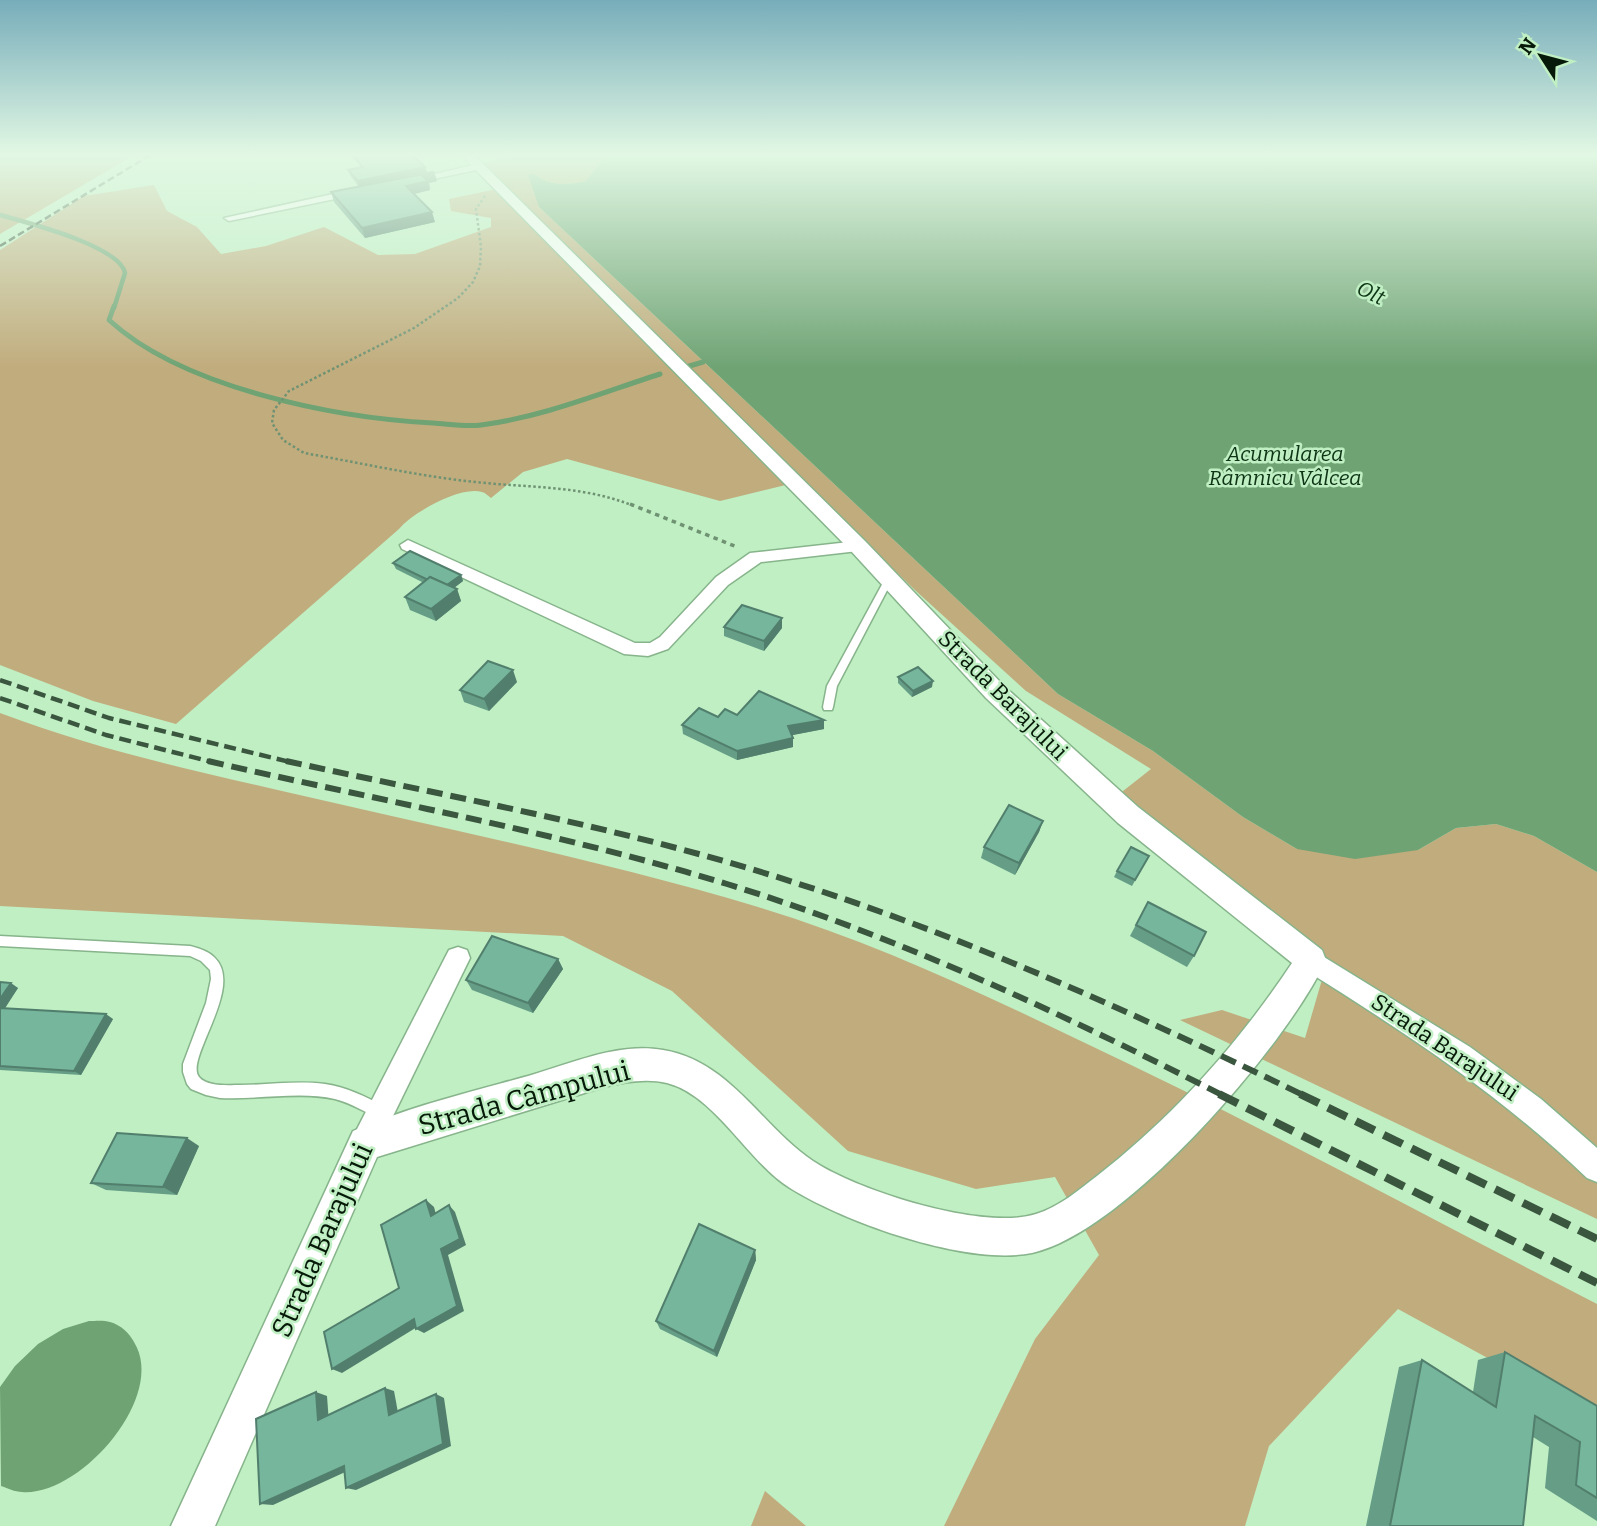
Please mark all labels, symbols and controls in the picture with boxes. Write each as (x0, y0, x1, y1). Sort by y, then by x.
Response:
north arrow (1506, 21, 1576, 91)
text: N (1514, 33, 1541, 59)
water label: Olt (1353, 275, 1390, 311)
water label: Acumularea Râmnicu Vâlcea (1209, 441, 1361, 491)
street label: Strada Barajului (932, 624, 1074, 766)
street label: Strada Barajului (1366, 987, 1524, 1107)
street label: Strada Câmpului (415, 1054, 633, 1142)
street label: Strada Barajului (264, 1138, 380, 1342)

